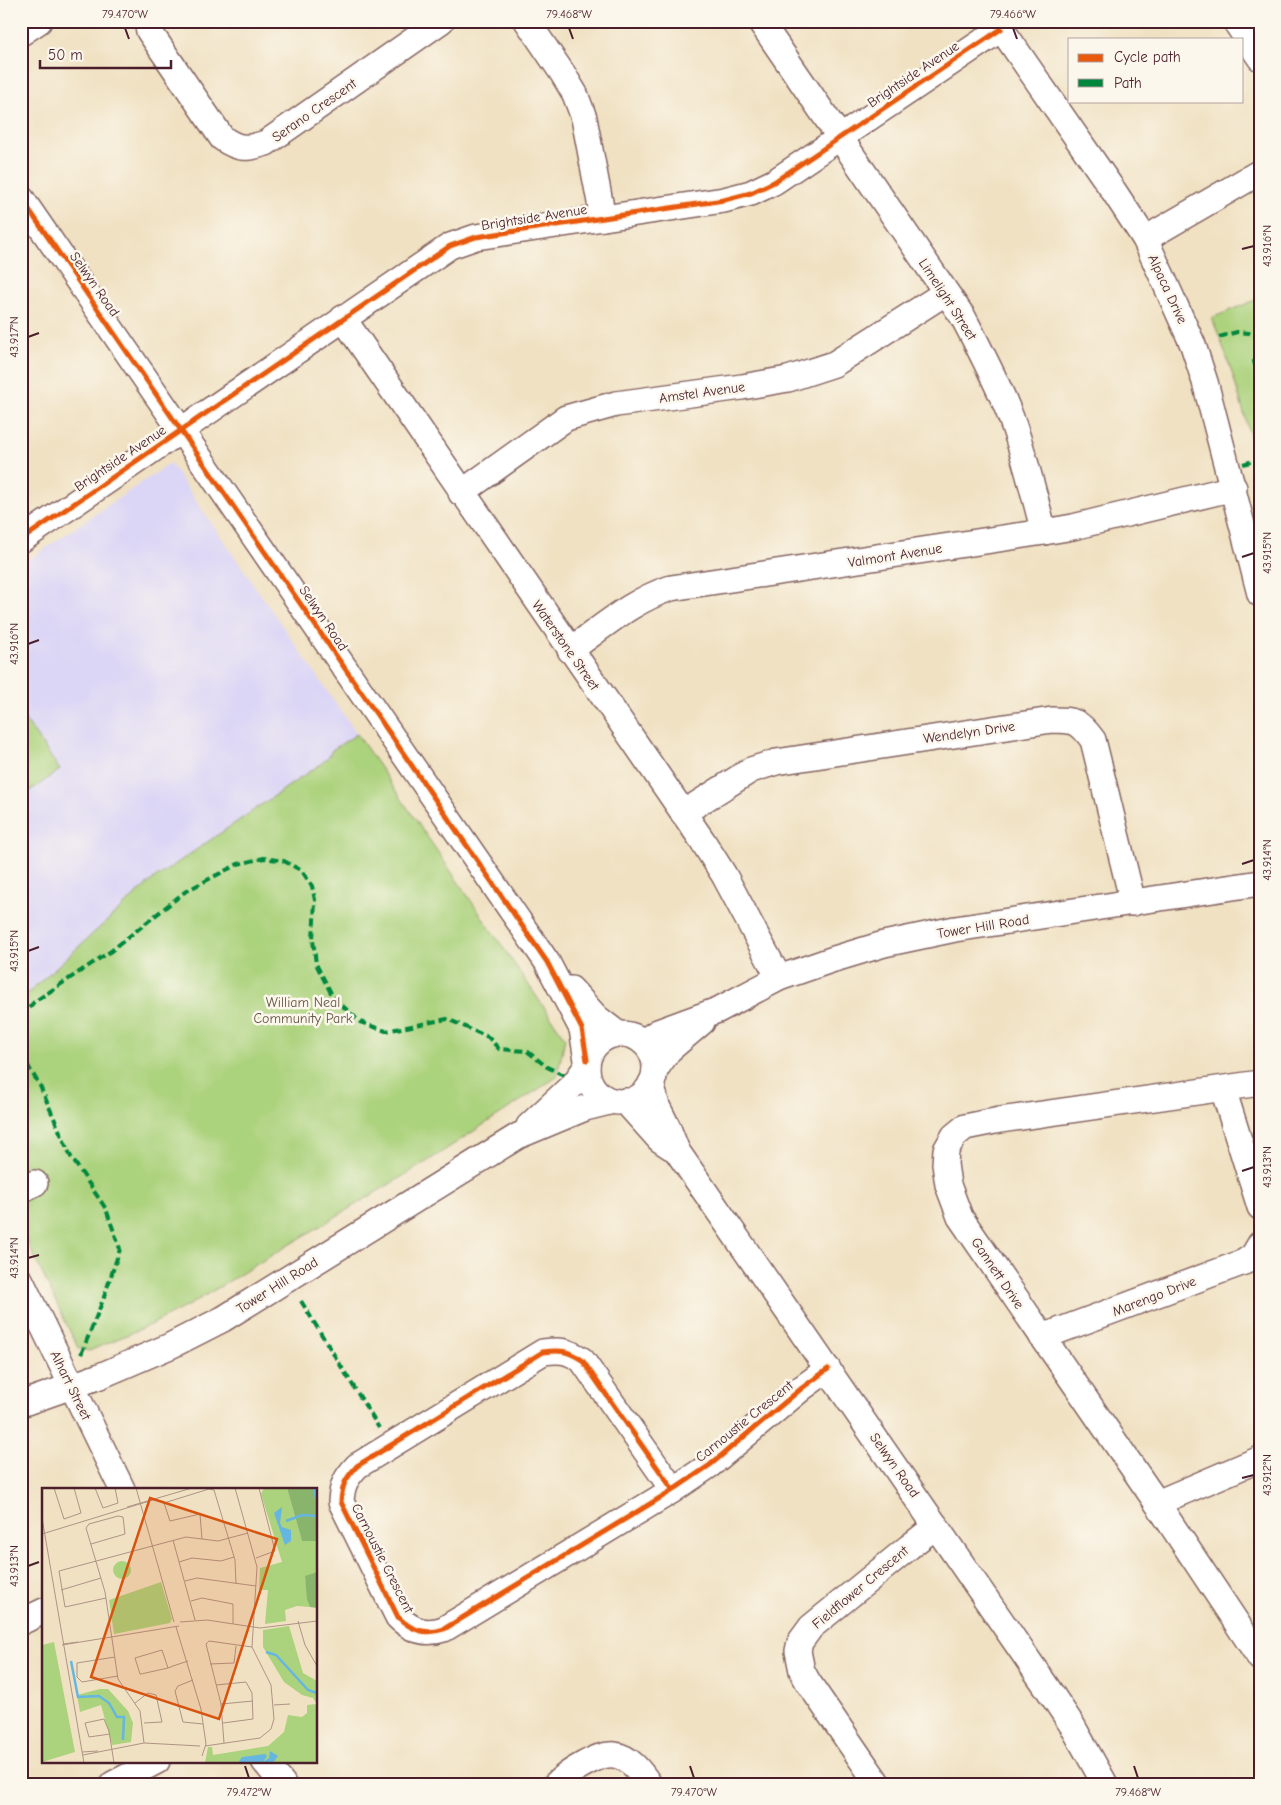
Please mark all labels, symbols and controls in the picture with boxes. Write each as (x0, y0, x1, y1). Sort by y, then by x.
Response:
text: 79.470°W (102, 7, 149, 21)
text: 79.468°W (546, 7, 592, 21)
text: 79.466°W (990, 7, 1037, 21)
street label: Brightside Avenue (864, 37, 962, 111)
scale bar (40, 38, 171, 70)
legend (1068, 38, 1244, 102)
text: 50 m (48, 46, 83, 64)
text: Cycle path (1114, 48, 1181, 66)
street label: Serano Crescent (269, 74, 361, 146)
text: Path (1114, 74, 1142, 92)
street label: Brightside Avenue (480, 201, 588, 234)
text: 43.916°N (1260, 225, 1274, 267)
street label: Selwyn Road (66, 249, 123, 320)
street label: Alpaca Drive (1144, 252, 1191, 327)
street label: Limelight Street (915, 255, 981, 344)
text: 43.917°N (7, 316, 21, 358)
street label: Amstel Avenue (658, 378, 746, 407)
street label: Brightside Avenue (71, 421, 169, 495)
text: 43.915°N (1260, 532, 1274, 574)
street label: Valmont Avenue (847, 540, 943, 571)
street label: Selwyn Road (296, 582, 352, 654)
street label: Waterstone Street (528, 597, 603, 694)
text: 43.916°N (7, 623, 21, 665)
street label: Wendelyn Drive (922, 718, 1016, 747)
text: 43.914°N (1260, 839, 1274, 881)
street label: Tower Hill Road (936, 911, 1030, 942)
text: 43.915°N (7, 930, 21, 972)
park label: William Neal Community Park (254, 994, 353, 1027)
text: 43.913°N (1260, 1146, 1274, 1188)
street label: Gannett Drive (967, 1234, 1028, 1312)
text: 43.914°N (7, 1237, 21, 1279)
street label: Tower Hill Road (233, 1254, 321, 1317)
street label: Marengo Drive (1110, 1273, 1199, 1320)
street label: Alhart Street (46, 1348, 95, 1424)
street label: Carnoustie Crescent (692, 1376, 797, 1466)
street label: Selwyn Road (866, 1430, 923, 1501)
text: 43.912°N (1260, 1454, 1274, 1496)
inset map (42, 1488, 318, 1762)
street label: Carnoustie Crescent (348, 1501, 418, 1617)
street label: Fieldflower Crescent (809, 1541, 913, 1633)
text: 43.913°N (7, 1545, 21, 1587)
text: 79.472°W (227, 1785, 272, 1799)
text: 79.470°W (671, 1785, 718, 1799)
text: 79.468°W (1115, 1785, 1161, 1799)

